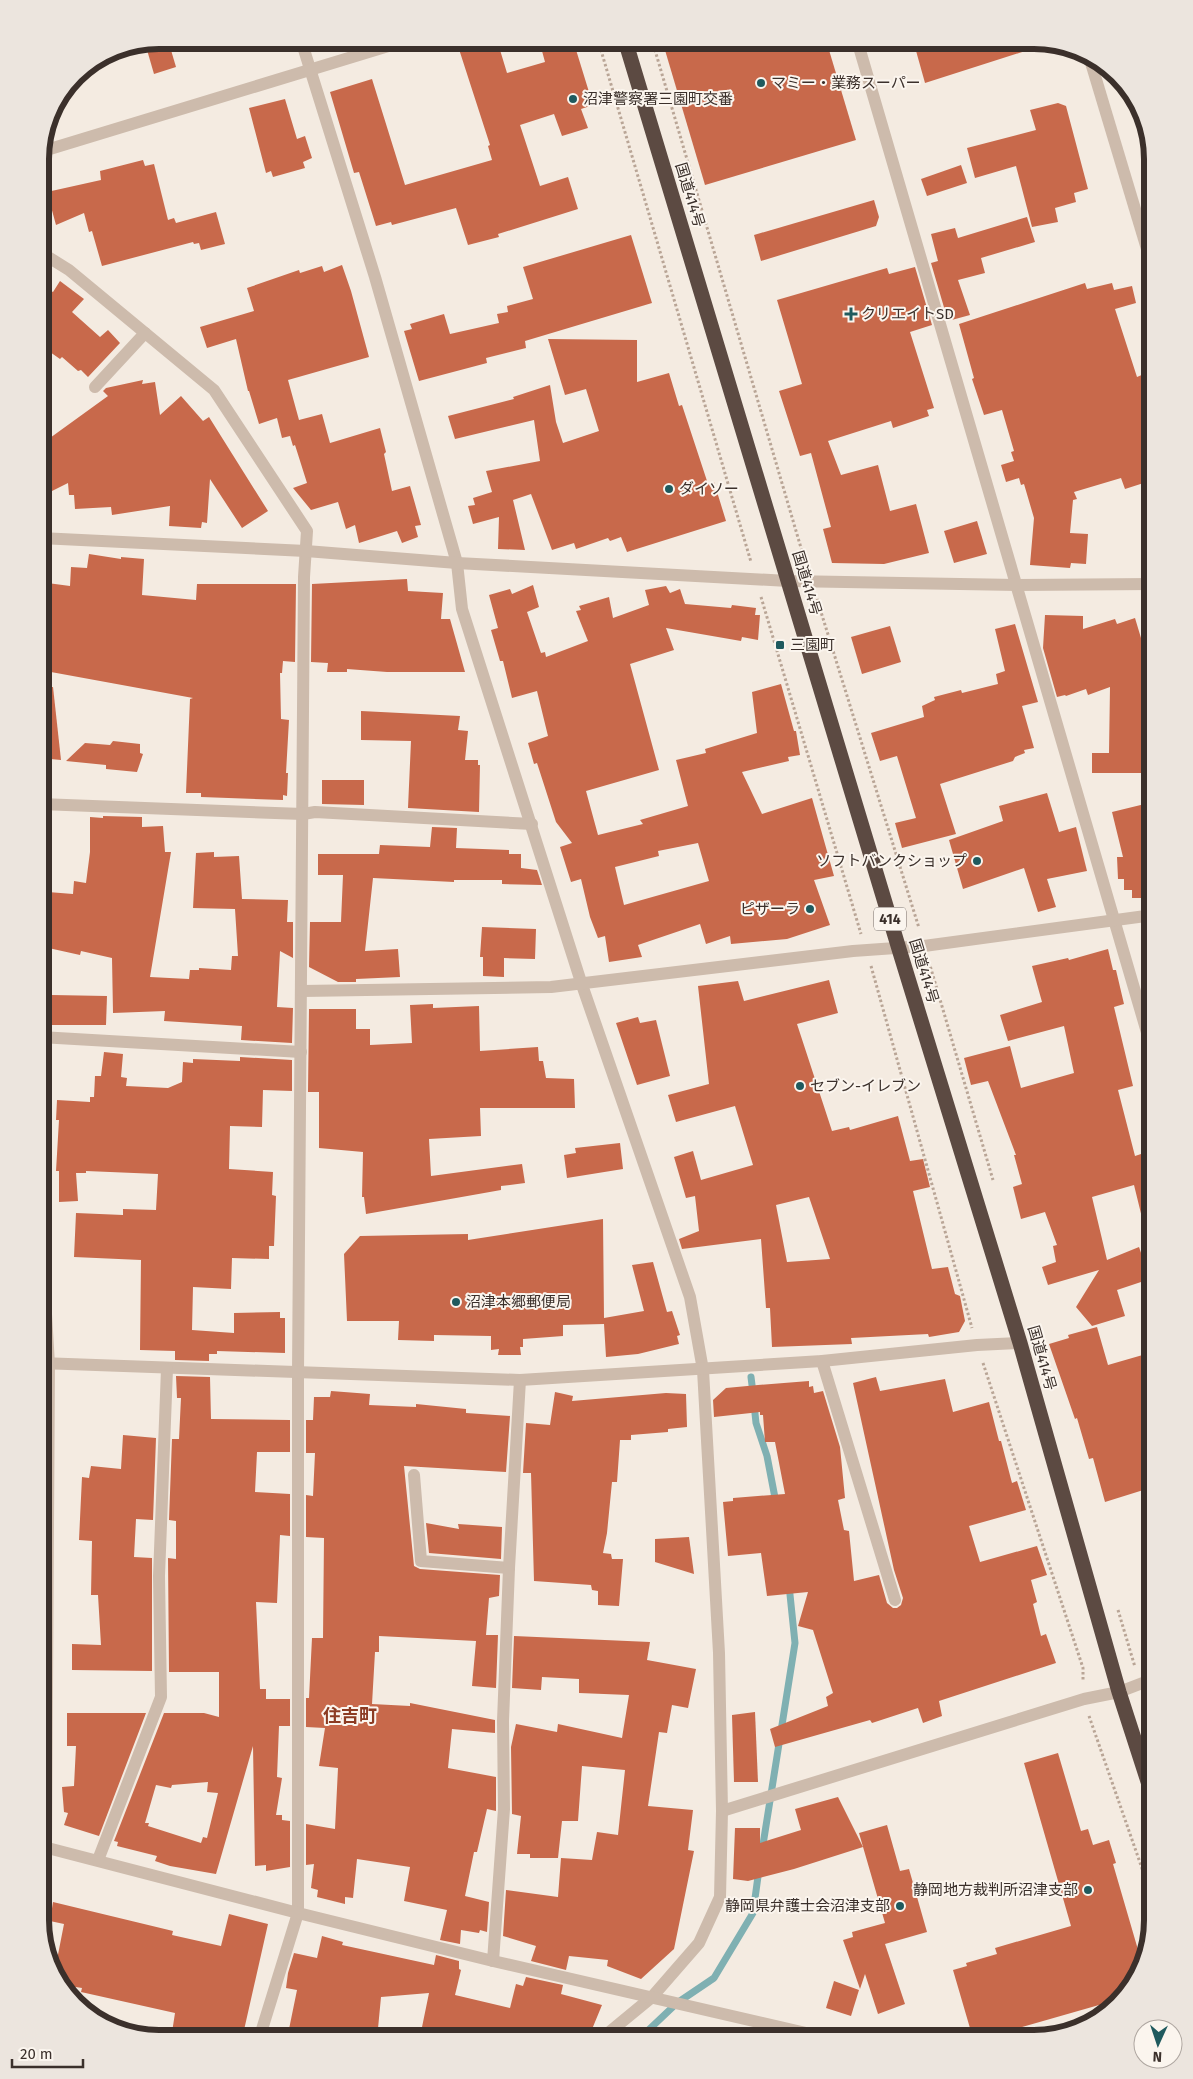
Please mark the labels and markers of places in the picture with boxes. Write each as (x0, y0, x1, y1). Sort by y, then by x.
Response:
place label: マミー・業務スーパー (771, 74, 921, 92)
marker: マミー・業務スーパー (755, 77, 767, 89)
place label: 沼津警察署三園町交番 (583, 90, 733, 108)
marker: 沼津警察署三園町交番 (567, 93, 579, 105)
place label: クリエイトSD (861, 305, 954, 323)
marker: クリエイトSD (845, 308, 857, 320)
place label: ダイソー (679, 480, 739, 498)
marker: ダイソー (663, 483, 675, 495)
place label: 三園町 (790, 636, 835, 654)
marker: 三園町 (774, 639, 786, 651)
place label: ソフトバンクショップ (816, 852, 967, 870)
marker: ソフトバンクショップ (971, 855, 983, 867)
place label: ピザーラ (740, 900, 800, 918)
marker: ピザーラ (804, 903, 816, 915)
place label: セブン-イレブン (810, 1077, 921, 1095)
marker: セブン-イレブン (794, 1080, 806, 1092)
place label: 沼津本郷郵便局 (466, 1293, 571, 1311)
marker: 沼津本郷郵便局 (450, 1296, 462, 1308)
place label: 静岡地方裁判所沼津支部 (913, 1881, 1078, 1899)
marker: 静岡地方裁判所沼津支部 (1082, 1884, 1094, 1896)
place label: 静岡県弁護士会沼津支部 (725, 1897, 890, 1915)
marker: 静岡県弁護士会沼津支部 (894, 1900, 906, 1912)

